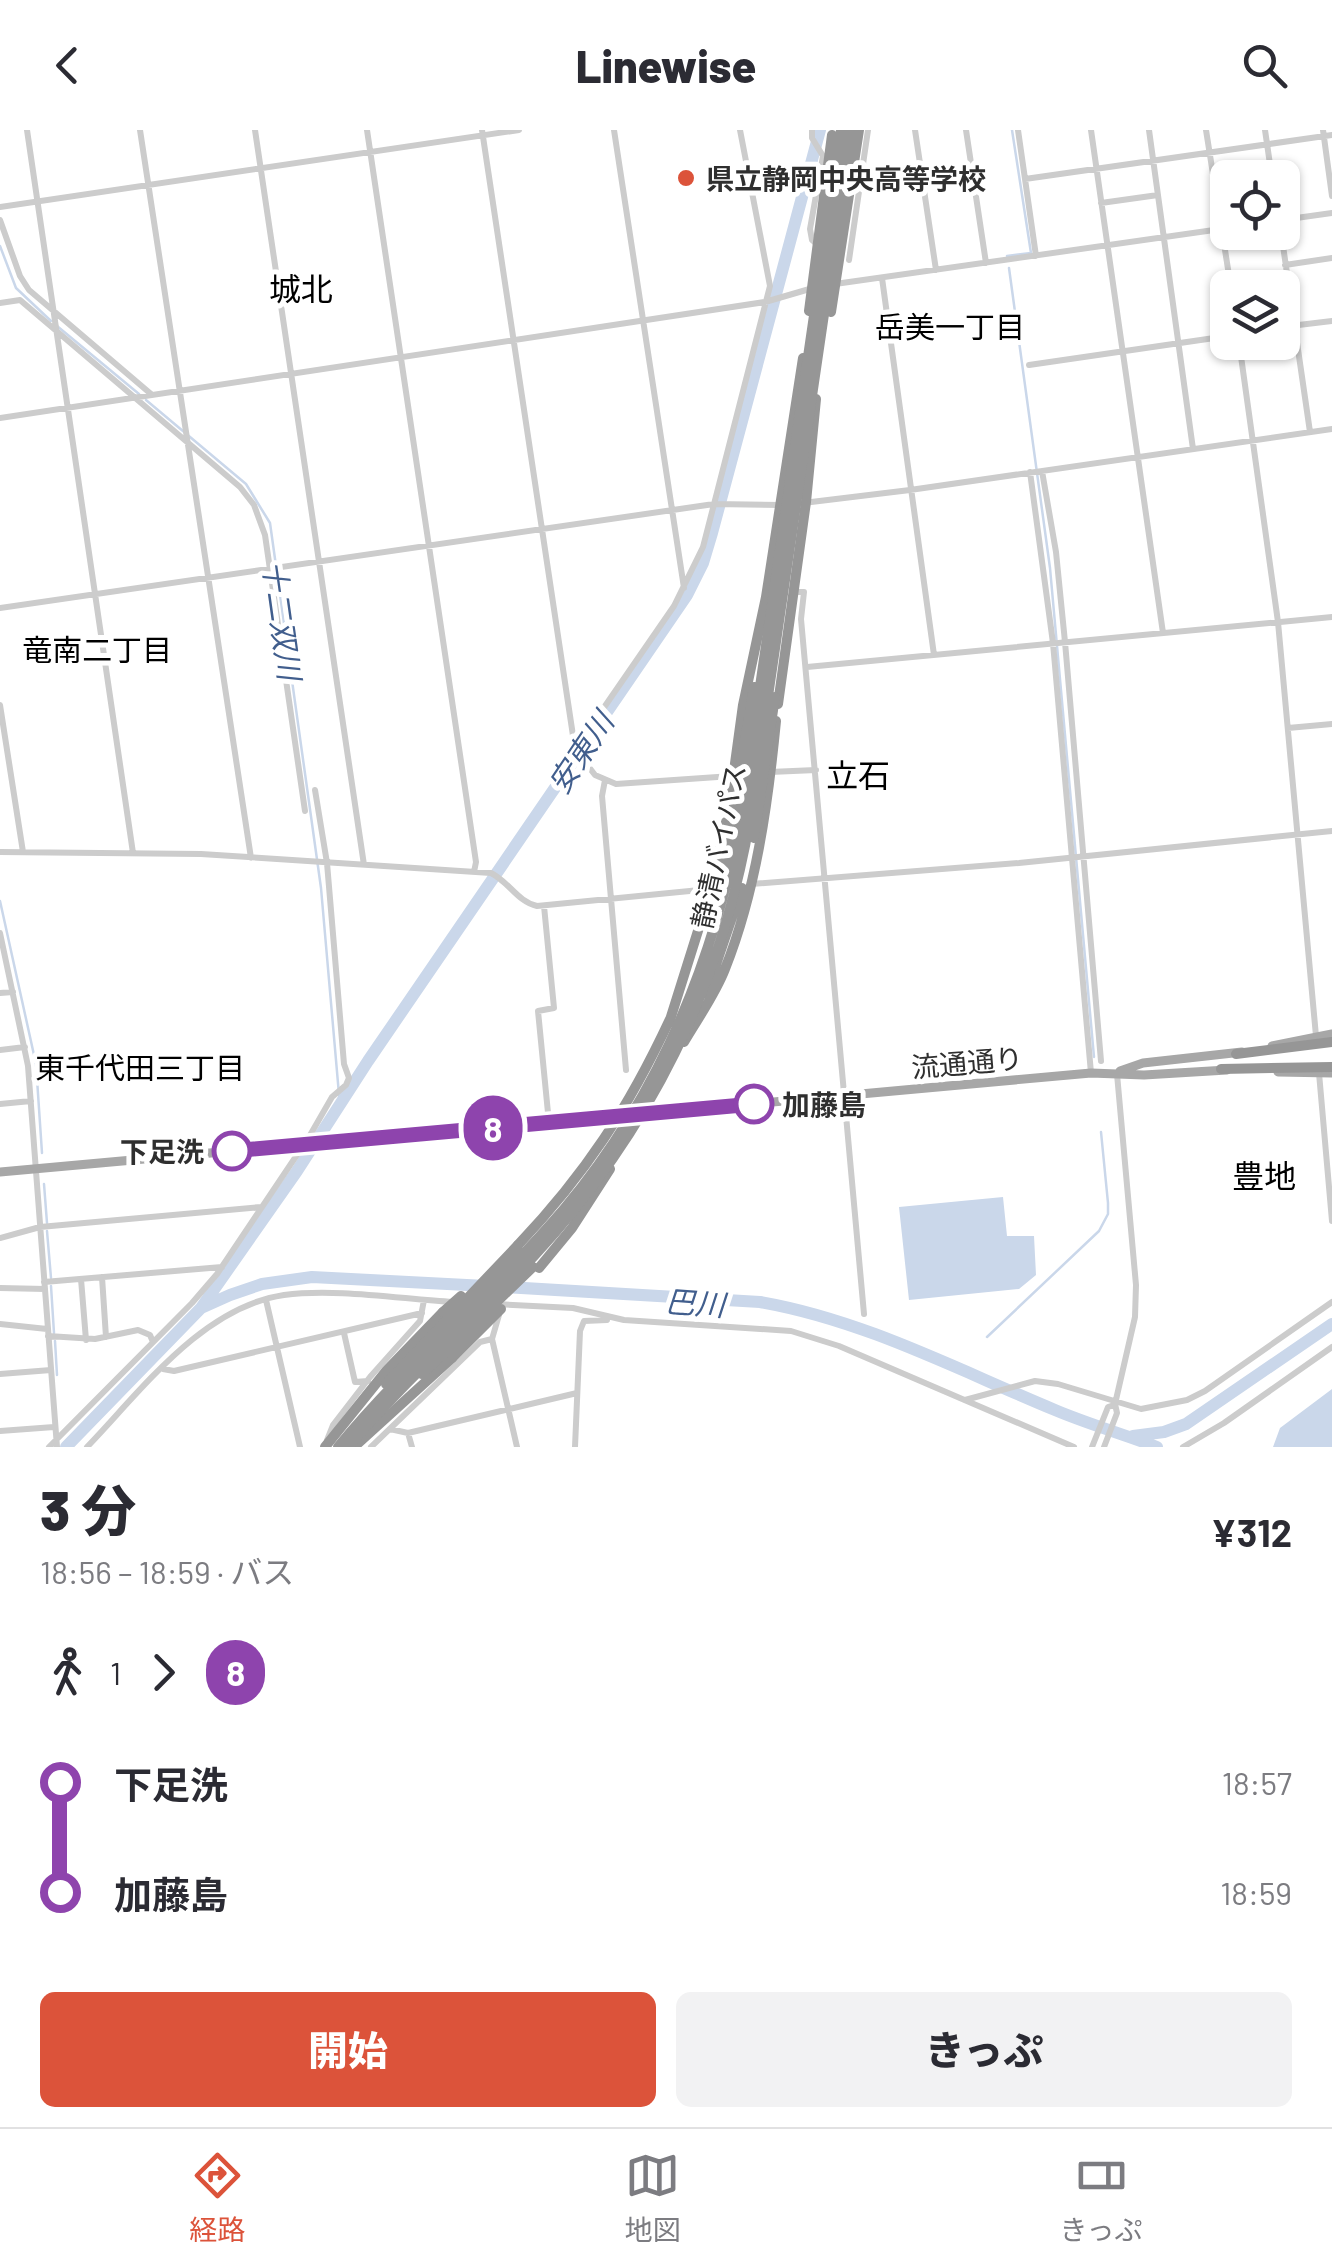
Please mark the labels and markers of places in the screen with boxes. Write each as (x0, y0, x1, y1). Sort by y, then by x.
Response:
place label: 県立静岡中央高等学校 (706, 161, 986, 195)
marker: 県立静岡中央高等学校 (675, 167, 697, 189)
marker: 加藤島 (735, 1085, 773, 1123)
place label: 加藤島 (782, 1087, 866, 1121)
marker: 下足洗 (213, 1132, 251, 1170)
place label: 下足洗 (120, 1134, 204, 1168)

